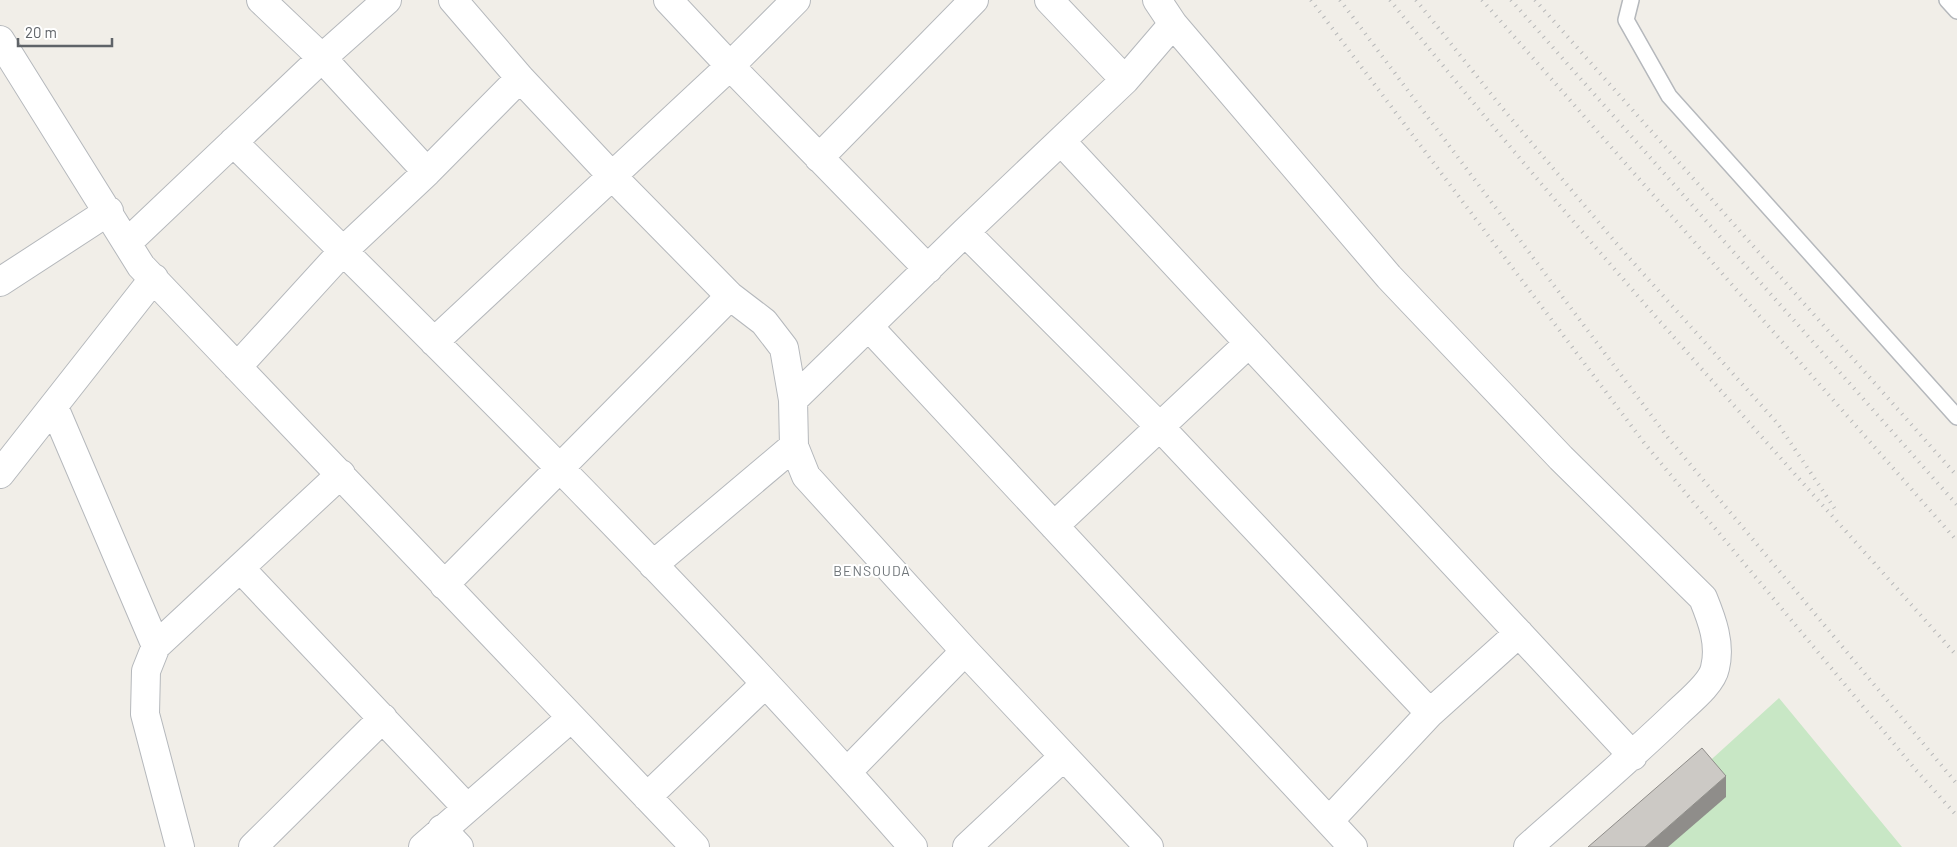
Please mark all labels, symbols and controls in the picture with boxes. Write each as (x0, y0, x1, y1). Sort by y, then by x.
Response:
scale bar (18, 15, 111, 47)
text: 20 m (25, 23, 57, 41)
district label: BENSOUDA (833, 562, 911, 579)

